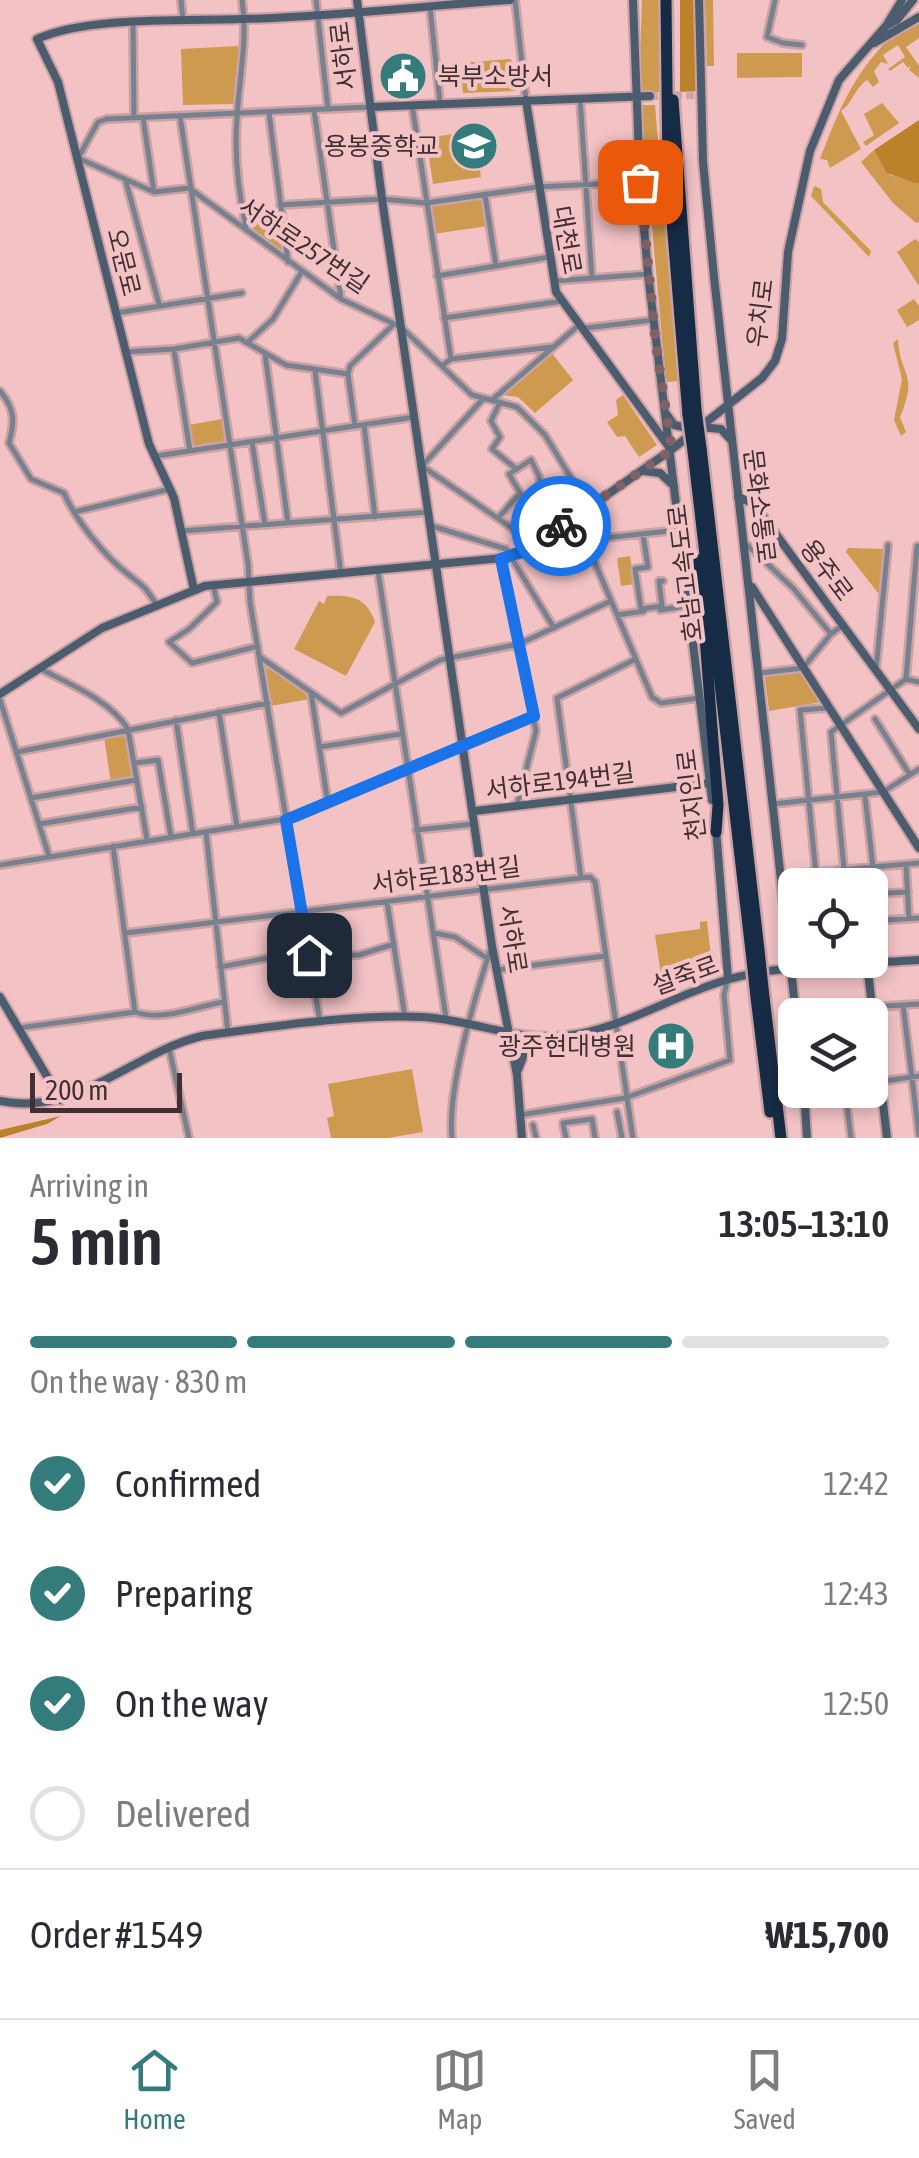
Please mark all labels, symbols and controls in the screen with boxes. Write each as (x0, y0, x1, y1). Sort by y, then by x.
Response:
street label: 서하로 (325, 20, 361, 92)
public building icon: 북부소방서 (377, 50, 429, 102)
place label: 북부소방서 (438, 62, 553, 90)
school or university icon: 용봉중학교 (448, 120, 500, 172)
place label: 용봉중학교 (324, 132, 439, 160)
pin (598, 140, 683, 225)
icon: bag (613, 155, 668, 210)
street label: 서하로257번길 (234, 191, 374, 299)
street label: 대천로 (547, 204, 587, 276)
street label: 오문로 (102, 225, 146, 299)
street label: 우치로 (742, 277, 778, 349)
street label: 문화소통로 (739, 447, 781, 565)
courier (511, 476, 611, 576)
icon: bike (534, 499, 589, 554)
street label: 호남고속도로 (663, 503, 707, 643)
street label: 용주로 (795, 534, 859, 606)
street label: 천지인로 (671, 748, 711, 842)
street label: 서하로194번길 (484, 758, 636, 804)
street label: 서하로183번길 (370, 852, 522, 898)
map controls (778, 868, 888, 1108)
button: locate (778, 868, 888, 978)
street label: 서하로 (494, 903, 532, 975)
pin (267, 913, 352, 998)
icon: home (282, 928, 337, 983)
street label: 설죽로 (648, 950, 722, 1000)
button: layers (778, 998, 888, 1108)
hospital icon: 광주현대병원 (645, 1020, 697, 1072)
place label: 광주현대병원 (498, 1032, 636, 1060)
scale bar (30, 1068, 182, 1112)
text: 200 m (45, 1074, 108, 1106)
text: Arriving in (30, 1167, 149, 1204)
text: 13:05–13:10 (719, 1202, 889, 1245)
text: 5 min (30, 1204, 163, 1279)
text: On the way · 830 m (30, 1363, 247, 1400)
icon: check (30, 1456, 85, 1511)
text: Confirmed (115, 1462, 261, 1505)
text: 12:42 (823, 1465, 889, 1502)
icon: check (30, 1566, 85, 1621)
text: Preparing (115, 1572, 253, 1615)
text: 12:43 (823, 1575, 889, 1612)
icon: check (30, 1676, 85, 1731)
text: On the way (115, 1682, 268, 1725)
text: 12:50 (823, 1685, 889, 1722)
text: Delivered (115, 1792, 251, 1835)
text: Order #1549 (30, 1913, 203, 1956)
text: ₩15,700 (765, 1913, 889, 1956)
tab: Home (123, 2043, 186, 2135)
tab: Map (432, 2043, 487, 2135)
tab: Saved (734, 2043, 796, 2135)

